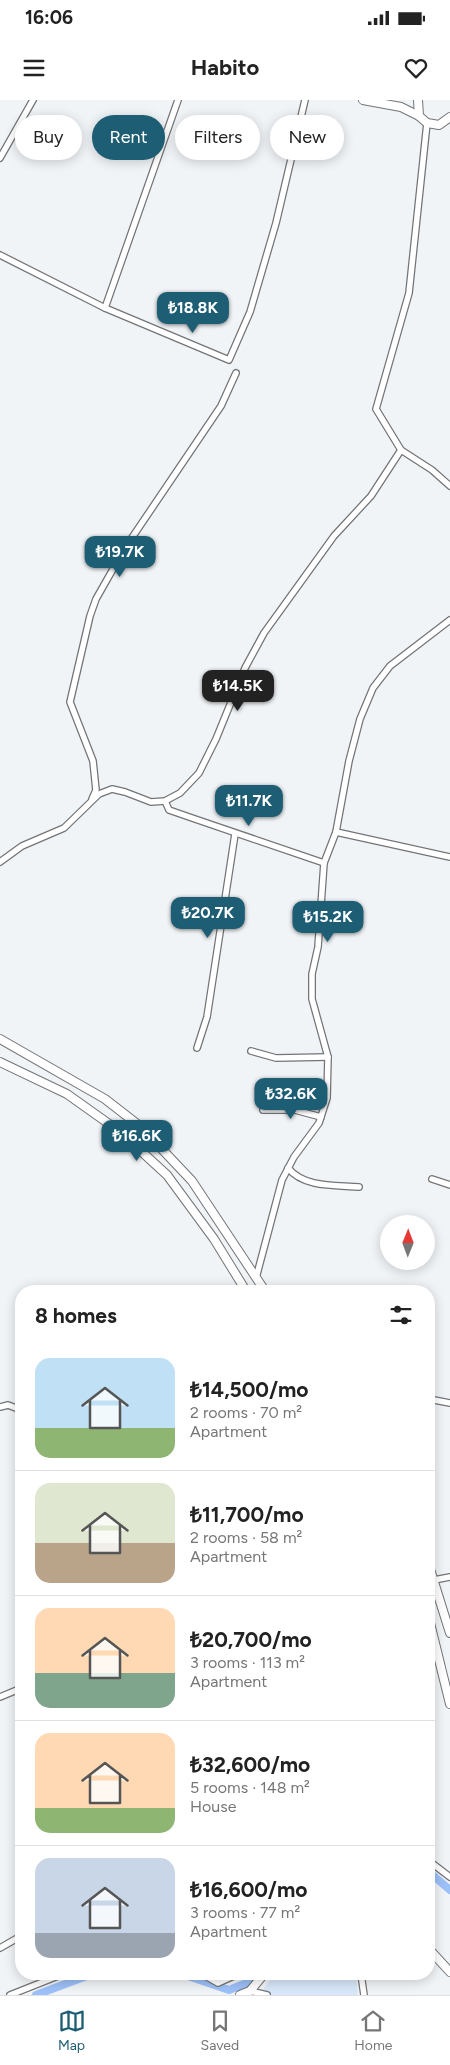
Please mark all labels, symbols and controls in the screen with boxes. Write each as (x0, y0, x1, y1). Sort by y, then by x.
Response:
text: 16:06 (25, 6, 73, 29)
icon: menu (20, 54, 48, 82)
text: Habito (191, 54, 259, 81)
icon: heart (402, 54, 430, 82)
chip: Buy (15, 115, 82, 160)
chip: Rent (92, 115, 165, 160)
chip: Filters (175, 115, 260, 160)
chip: New (270, 115, 344, 160)
pin: ₺18.8K (152, 292, 234, 334)
text: ₺18.8K (168, 298, 218, 317)
pin: ₺19.7K (79, 536, 161, 578)
text: ₺19.7K (96, 542, 144, 561)
pin: ₺14.5K (197, 670, 279, 712)
text: ₺14.5K (213, 676, 263, 695)
pin: ₺11.7K (208, 784, 290, 827)
text: ₺11.7K (226, 791, 272, 810)
pin: ₺20.7K (167, 896, 249, 939)
pin: ₺15.2K (287, 900, 369, 943)
text: ₺20.7K (182, 903, 234, 922)
text: ₺15.2K (303, 907, 353, 926)
pin: ₺32.6K (250, 1078, 332, 1120)
text: ₺32.6K (265, 1084, 317, 1103)
pin: ₺16.6K (96, 1120, 178, 1162)
text: ₺16.6K (112, 1126, 162, 1145)
north arrow (380, 1215, 435, 1270)
map controls (380, 1215, 435, 1270)
icon: filters (387, 1301, 415, 1329)
text: 8 homes (35, 1303, 117, 1328)
text: ₺14,500/mo (190, 1377, 309, 1402)
icon: home (75, 1378, 135, 1438)
text: 2 rooms · 70 m² (190, 1403, 302, 1422)
text: Apartment (190, 1422, 267, 1441)
text: ₺11,700/mo (190, 1502, 304, 1527)
icon: home (75, 1503, 135, 1563)
text: 2 rooms · 58 m² (190, 1528, 302, 1547)
text: Apartment (190, 1547, 267, 1566)
text: ₺20,700/mo (190, 1627, 312, 1652)
icon: home (75, 1628, 135, 1688)
text: 3 rooms · 113 m² (190, 1653, 305, 1672)
text: Apartment (190, 1672, 267, 1691)
text: ₺32,600/mo (190, 1752, 310, 1777)
icon: home (75, 1753, 135, 1813)
text: 5 rooms · 148 m² (190, 1778, 310, 1797)
text: House (190, 1797, 236, 1816)
text: ₺16,600/mo (190, 1877, 307, 1902)
icon: home (75, 1878, 135, 1938)
text: 3 rooms · 77 m² (190, 1903, 300, 1922)
text: Apartment (190, 1922, 267, 1941)
tab: Map (58, 2007, 86, 2054)
tab: Saved (201, 2007, 239, 2054)
tab: Home (354, 2007, 392, 2054)

